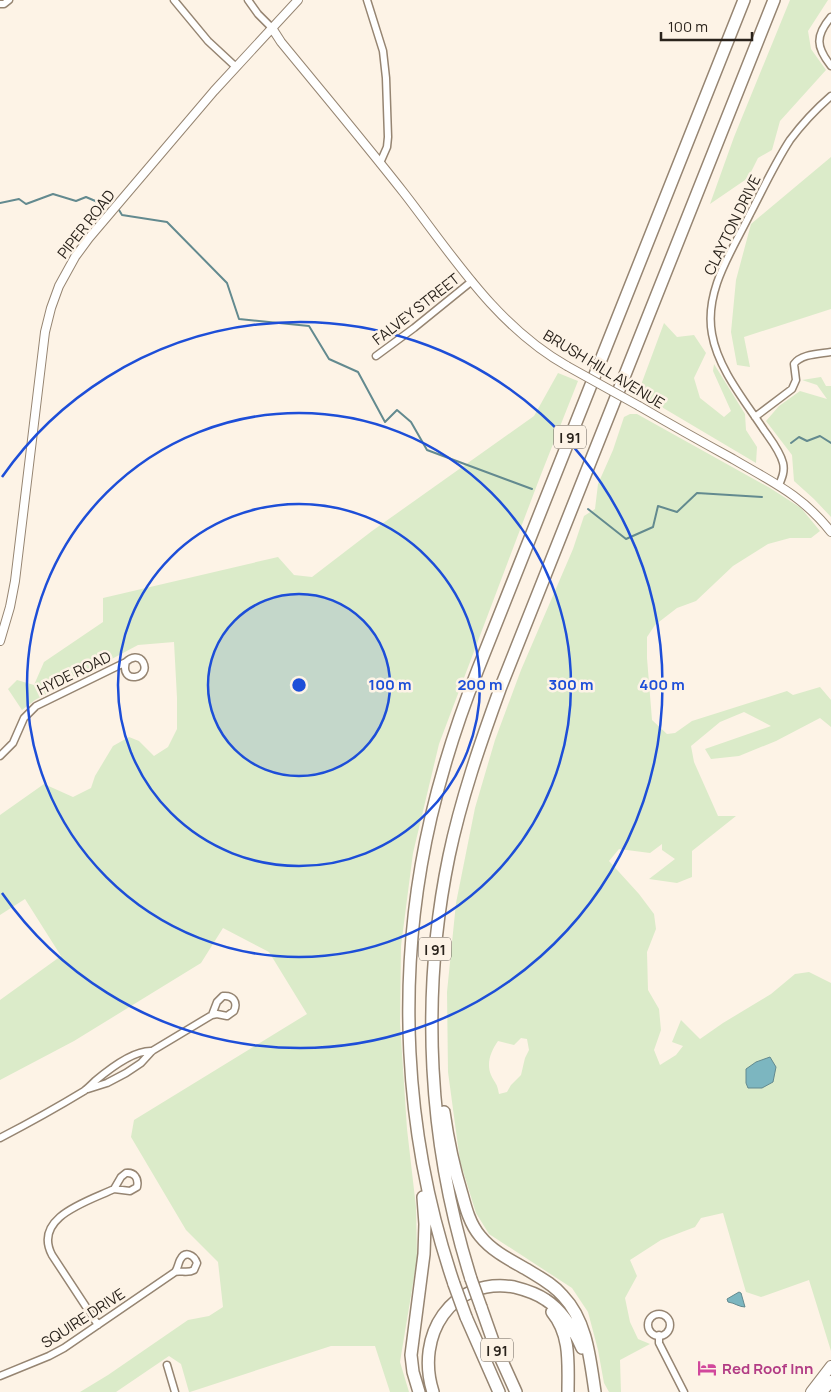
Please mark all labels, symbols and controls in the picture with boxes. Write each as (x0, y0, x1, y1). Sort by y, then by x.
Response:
scale bar (661, 10, 752, 42)
text: 100 m (668, 16, 708, 37)
street label: CLAYTON DRIVE (699, 171, 765, 279)
street label: PIPER ROAD (52, 185, 120, 263)
street label: FALVEY STREET (368, 268, 464, 350)
street label: BRUSH HILL AVENUE (539, 324, 669, 414)
road number: I 91 (554, 426, 586, 448)
street label: HYDE ROAD (34, 646, 114, 700)
text: 100 m (369, 674, 411, 695)
text: 200 m (457, 674, 503, 695)
text: 300 m (549, 674, 593, 695)
text: 400 m (639, 674, 685, 695)
centre of rings (290, 676, 308, 694)
road number: I 91 (419, 938, 451, 961)
street label: SQUIRE DRIVE (37, 1283, 129, 1353)
road number: I 91 (481, 1338, 513, 1362)
hotel icon: Red Roof Inn (696, 1357, 718, 1379)
place label: Red Roof Inn (722, 1358, 813, 1379)

